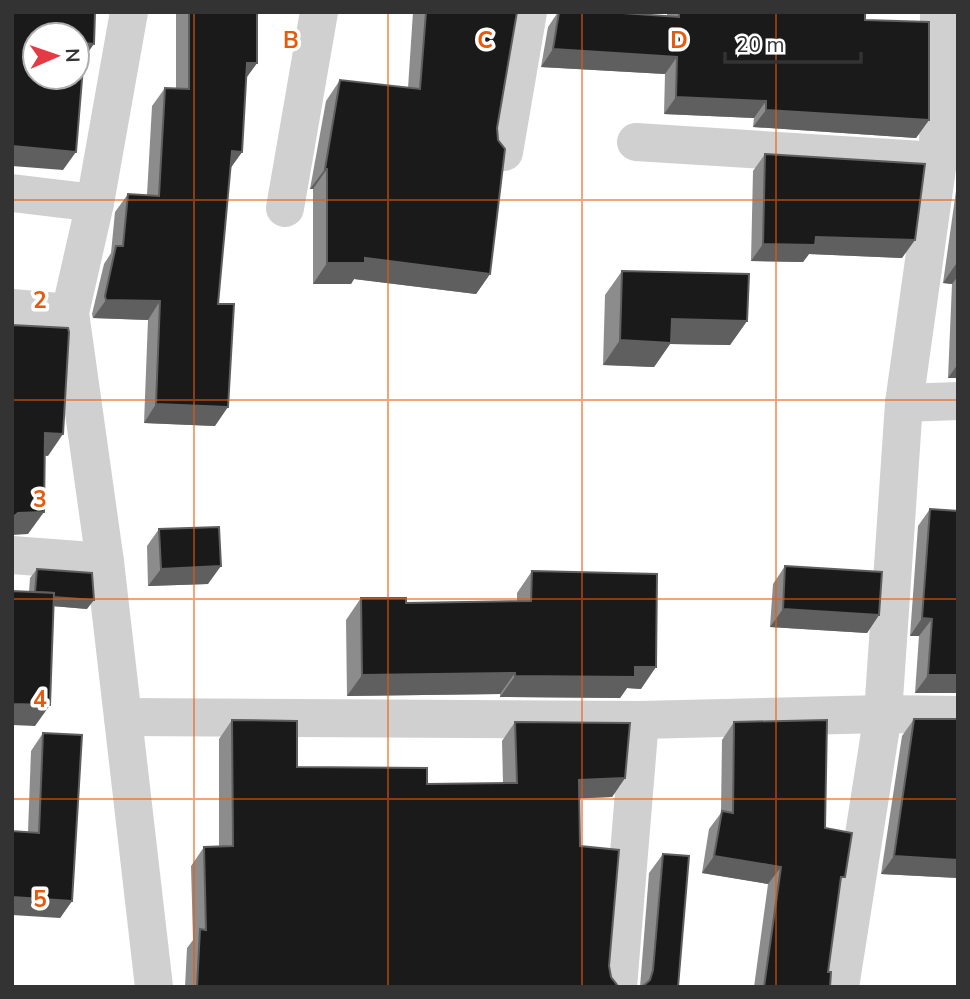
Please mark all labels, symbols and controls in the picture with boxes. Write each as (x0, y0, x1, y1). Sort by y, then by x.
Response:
north arrow (21, 21, 91, 91)
scale bar (725, 21, 862, 65)
text: B (283, 25, 299, 56)
text: C (477, 25, 493, 56)
text: D (670, 25, 688, 56)
text: 20 m (736, 31, 785, 59)
text: N (59, 48, 85, 63)
text: 2 (33, 285, 47, 316)
text: 3 (33, 484, 47, 515)
text: 4 (33, 684, 47, 715)
text: 5 (33, 884, 47, 915)

